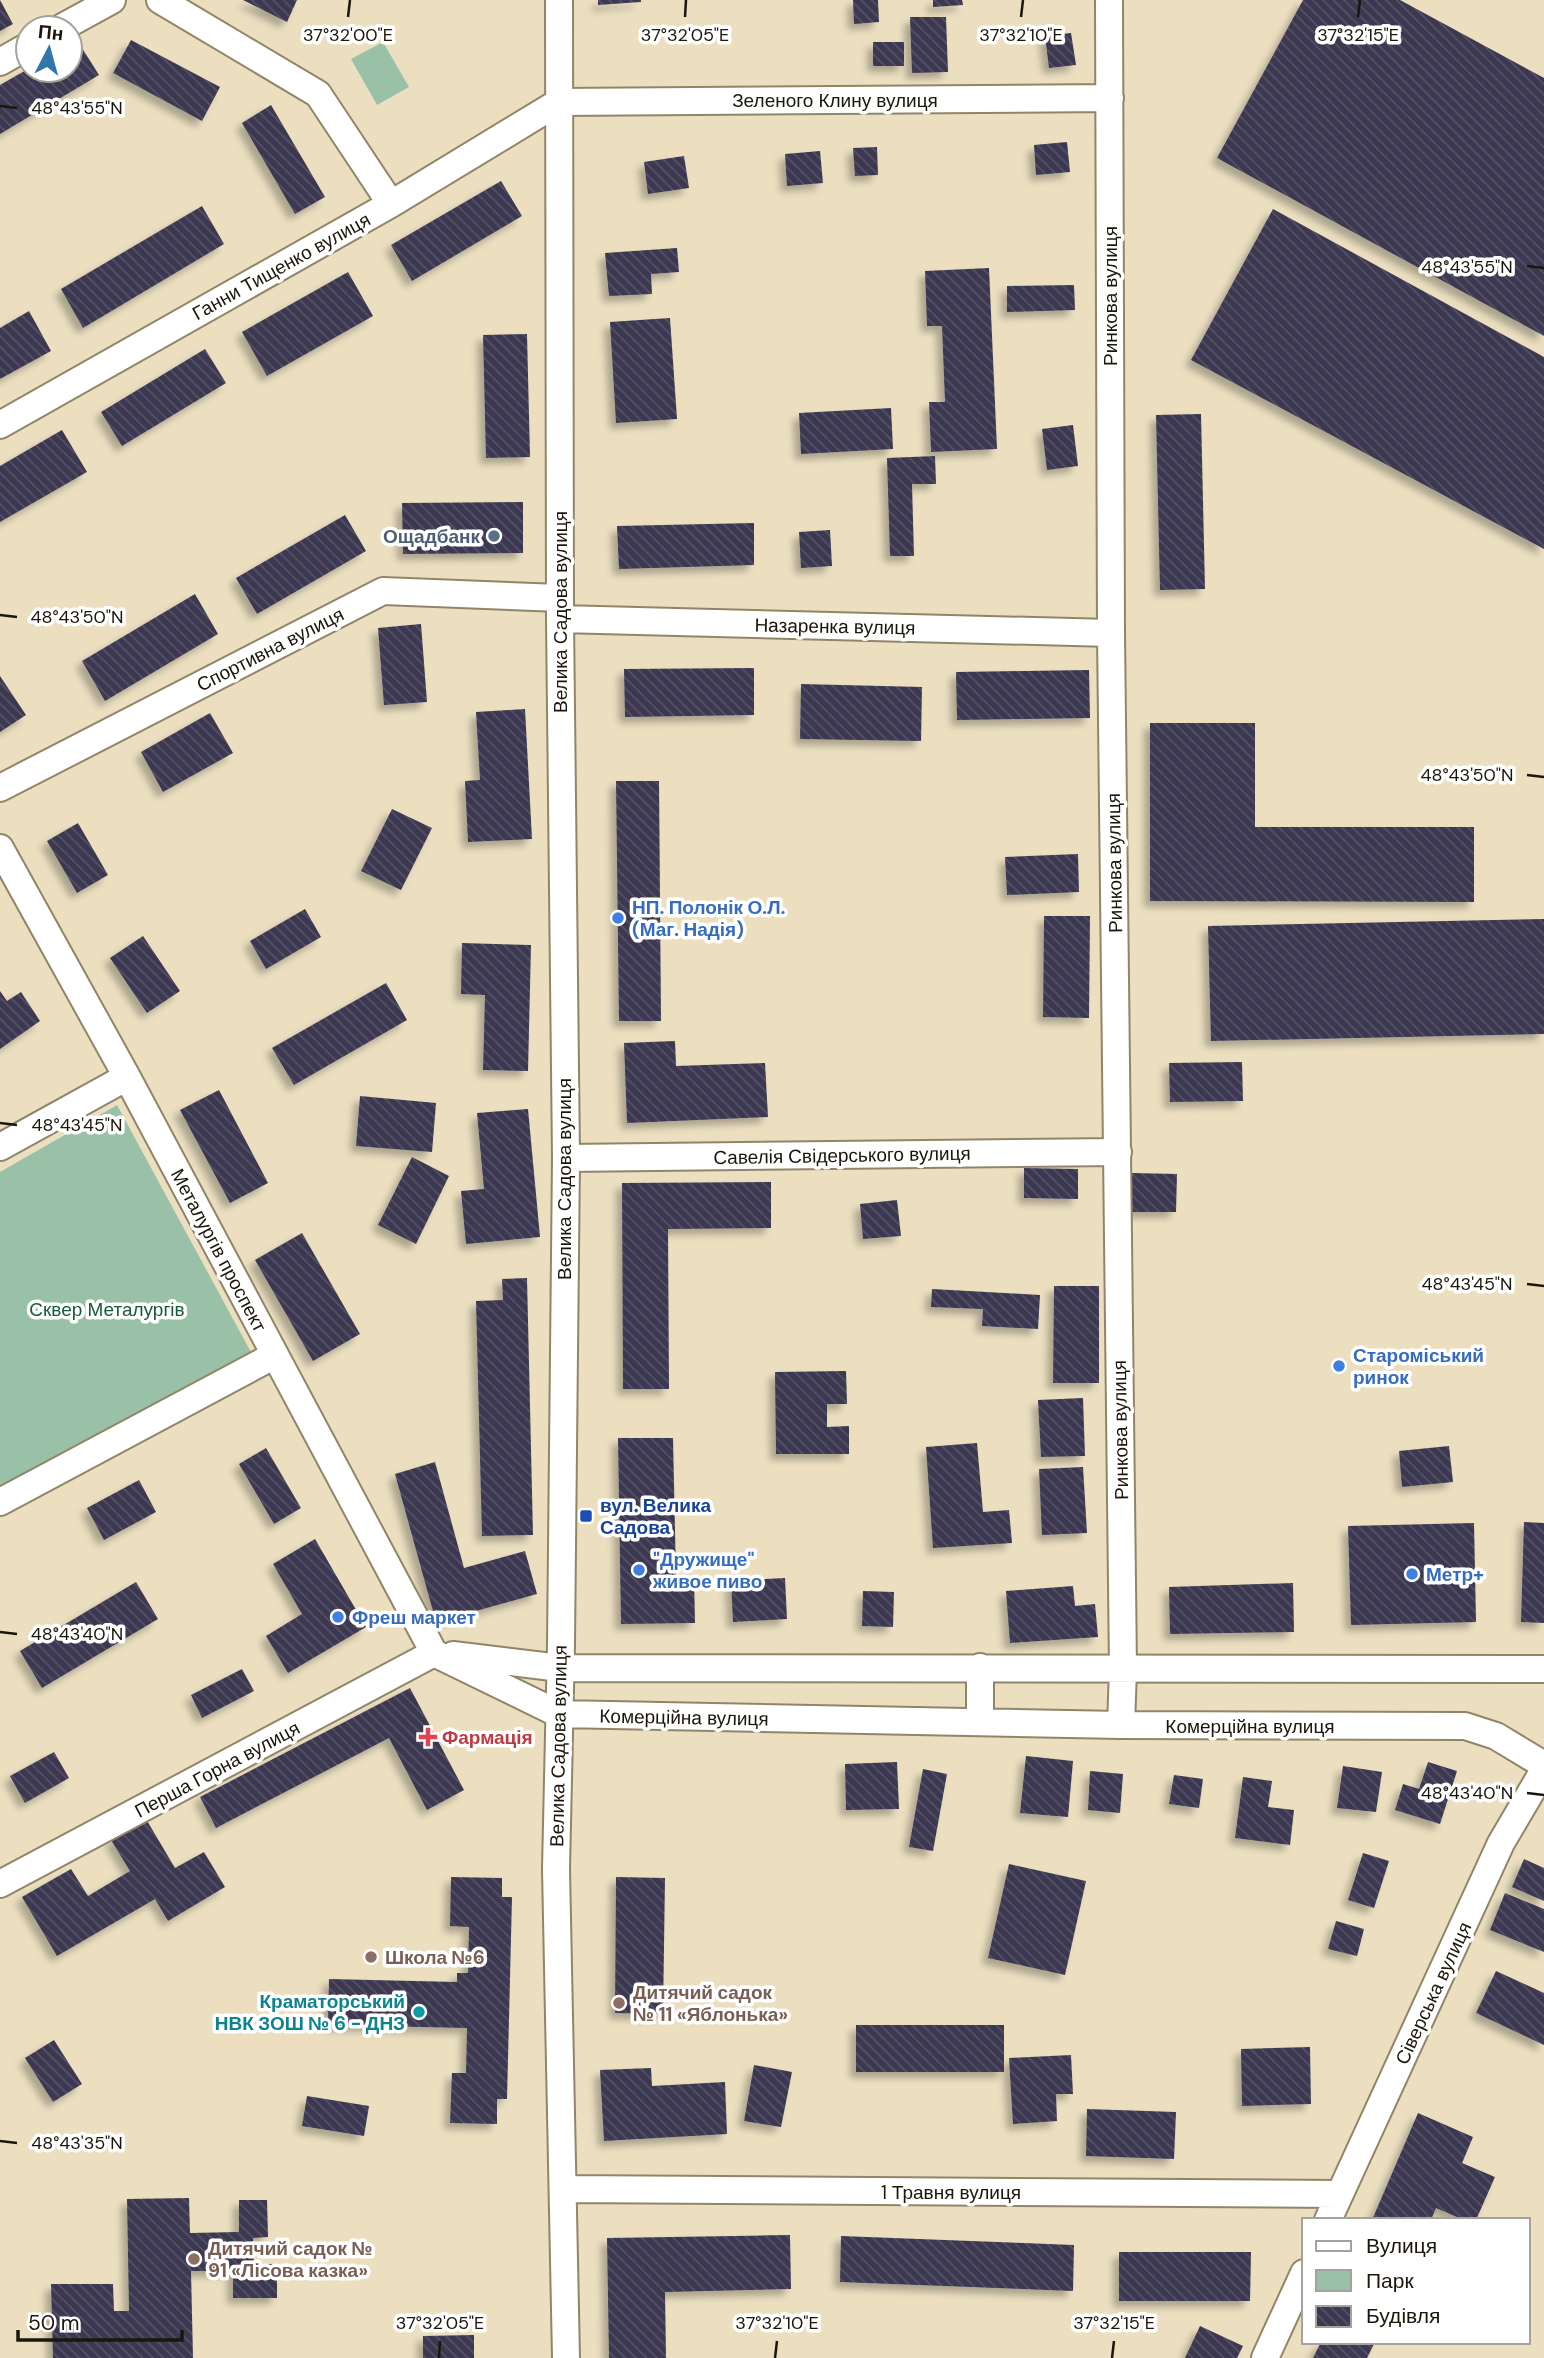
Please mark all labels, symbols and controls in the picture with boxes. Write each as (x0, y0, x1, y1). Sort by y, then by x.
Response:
north arrow (14, 14, 84, 84)
text: Пн (37, 19, 65, 46)
text: 37°32'00"E (303, 23, 393, 47)
text: 37°32'05"E (641, 23, 729, 47)
text: 37°32'10"E (979, 23, 1063, 47)
text: 37°32'15"E (1317, 23, 1399, 47)
street label: Зеленого Клину вулиця (732, 88, 938, 113)
text: 48°43'55"N (31, 96, 123, 120)
street label: Ганни Тищенко вулиця (188, 207, 375, 326)
street label: Ринкова вулиця (1098, 226, 1123, 366)
text: 48°43'55"N (1421, 255, 1513, 279)
street label: Велика Садова вулиця (548, 511, 573, 713)
place label: Ощадбанк (383, 524, 480, 549)
marker: Ощадбанк (486, 528, 502, 544)
street label: Спортивна вулиця (192, 602, 348, 697)
text: 48°43'50"N (31, 605, 123, 629)
street label: Назаренка вулиця (754, 613, 916, 640)
text: 48°43'50"N (1421, 763, 1513, 787)
street label: Ринкова вулиця (1101, 793, 1128, 933)
place label: НП. Полонік О.Л. (Маг. Надія) (632, 895, 785, 942)
marker: НП. Полонік О.Л. (Маг. Надія) (610, 910, 626, 926)
street label: Велика Садова вулиця (552, 1078, 577, 1280)
text: 48°43'45"N (32, 1113, 122, 1137)
street label: Савелія Свідерського вулиця (713, 1141, 971, 1170)
street label: Металургів проспект (165, 1164, 272, 1336)
text: 48°43'45"N (1422, 1272, 1512, 1296)
park label: Сквер Металургів (29, 1297, 185, 1322)
place label: Староміський ринок (1353, 1343, 1484, 1390)
marker: Староміський ринок (1331, 1358, 1347, 1374)
street label: Ринкова вулиця (1107, 1360, 1134, 1500)
place label: вул. Велика Садова (600, 1493, 711, 1540)
marker: вул. Велика Садова (578, 1508, 594, 1524)
place label: "Дружище" живое пиво (652, 1547, 762, 1594)
marker: "Дружище" живое пиво (631, 1562, 647, 1578)
place label: Метр+ (1426, 1562, 1484, 1587)
marker: Метр+ (1404, 1566, 1420, 1582)
place label: Фреш маркет (352, 1605, 476, 1630)
marker: Фреш маркет (330, 1609, 346, 1625)
text: 48°43'40"N (31, 1622, 123, 1646)
street label: Велика Садова вулиця (544, 1645, 573, 1847)
street label: Комерційна вулиця (599, 1704, 769, 1731)
street label: Комерційна вулиця (1165, 1714, 1335, 1739)
street label: Перша Горна вулиця (130, 1715, 304, 1824)
place label: Фармація (442, 1725, 533, 1750)
marker: Фармація (420, 1729, 436, 1745)
text: 48°43'40"N (1421, 1781, 1513, 1805)
street label: Сіверська вулиця (1390, 1918, 1477, 2068)
place label: Школа №6 (385, 1945, 485, 1970)
marker: Школа №6 (363, 1949, 379, 1965)
place label: Дитячий садок № 11 «Яблонька» (633, 1980, 788, 2027)
place label: Краматорський НВК ЗОШ № 6 - ДНЗ (215, 1989, 405, 2036)
marker: Дитячий садок № 11 «Яблонька» (611, 1995, 627, 2011)
marker: Краматорський НВК ЗОШ № 6 - ДНЗ (411, 2004, 427, 2020)
text: 48°43'35"N (31, 2131, 123, 2155)
street label: 1 Травня вулиця (881, 2180, 1021, 2205)
legend (1302, 2218, 1530, 2344)
text: Вулиця (1366, 2232, 1437, 2260)
place label: Дитячий садок № 91 «Лісова казка» (208, 2236, 373, 2283)
marker: Дитячий садок № 91 «Лісова казка» (186, 2251, 202, 2267)
text: Парк (1366, 2267, 1414, 2295)
scale bar (18, 2298, 182, 2342)
text: Будівля (1366, 2302, 1440, 2330)
text: 50 m (28, 2309, 79, 2337)
text: 37°32'05"E (396, 2311, 484, 2335)
text: 37°32'10"E (735, 2311, 819, 2335)
text: 37°32'15"E (1073, 2311, 1155, 2335)

